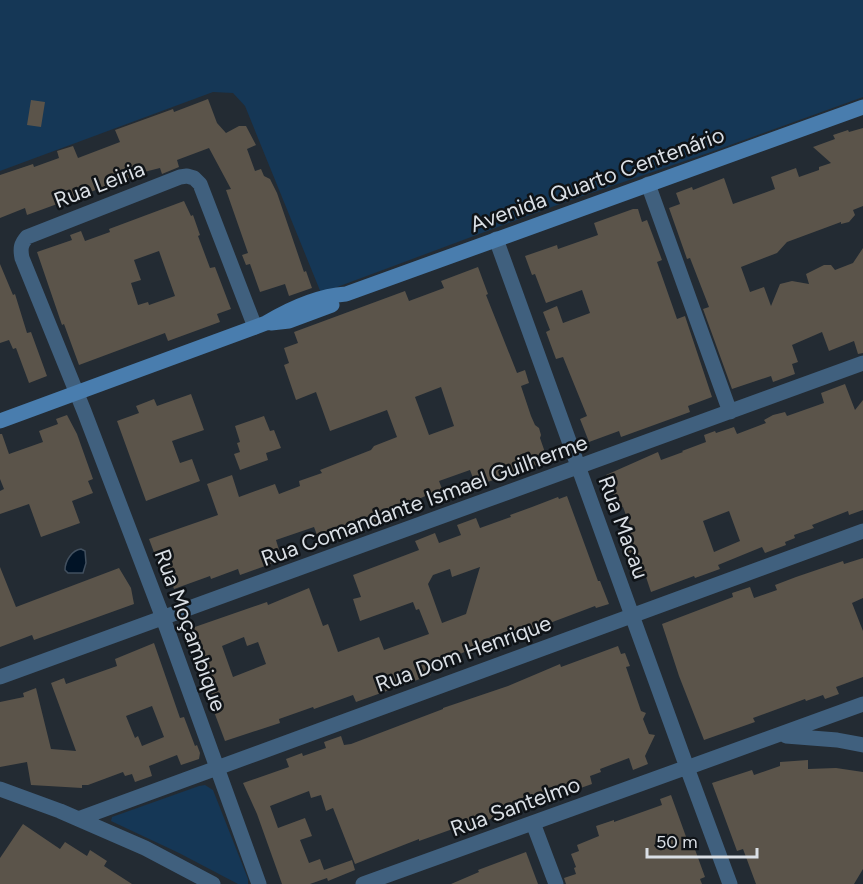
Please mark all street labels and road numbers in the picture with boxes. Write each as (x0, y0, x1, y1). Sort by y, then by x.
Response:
street label: Avenida Quarto Centenário (466, 121, 728, 238)
street label: Rua Leiria (50, 155, 148, 214)
street label: Rua Comandante Ismael Guilherme (257, 429, 591, 572)
street label: Rua Macau (592, 472, 655, 583)
street label: Rua Moçambique (149, 545, 232, 715)
street label: Rua Dom Henrique (372, 609, 555, 698)
street label: Rua Santelmo (447, 770, 584, 842)

